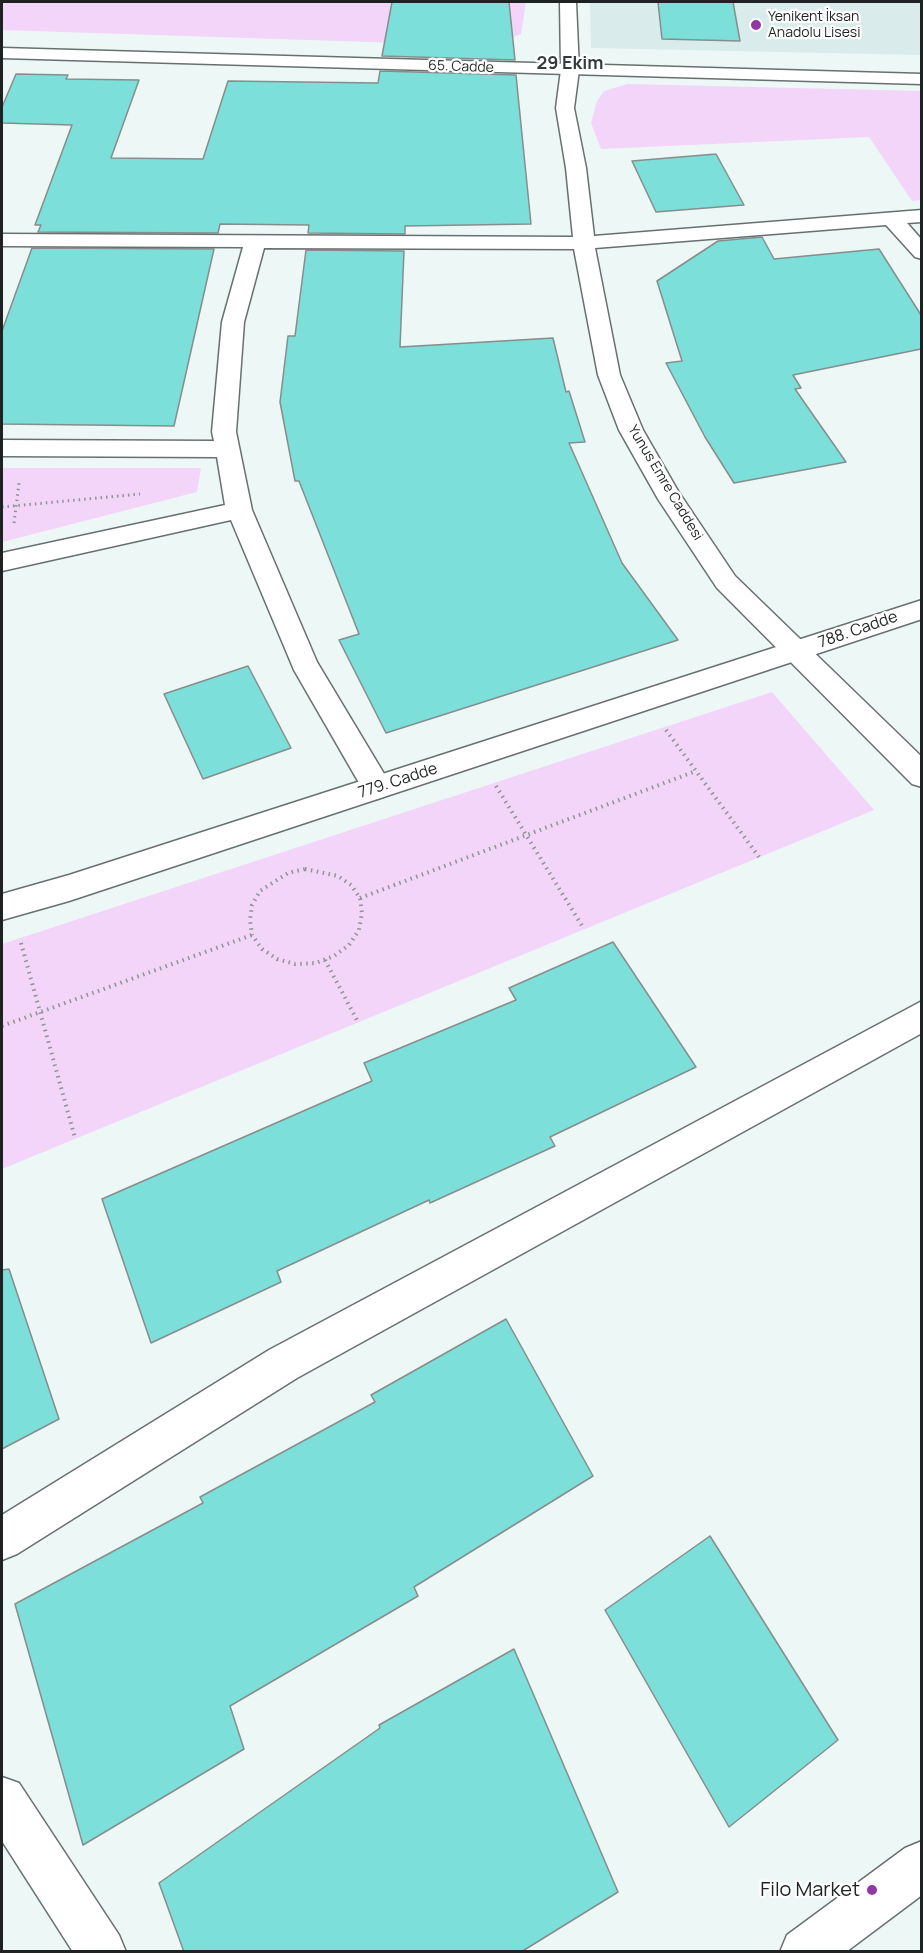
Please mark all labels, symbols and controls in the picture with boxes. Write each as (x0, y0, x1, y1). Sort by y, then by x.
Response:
place label: Yenikent İksan Anadolu Lisesi (768, 9, 860, 42)
marker: Yenikent İksan Anadolu Lisesi (749, 18, 763, 32)
district label: 29 Ekim (537, 53, 603, 75)
street label: 65. Cadde (428, 57, 494, 77)
street label: Yunus Emre Caddesi (624, 422, 706, 544)
street label: 788. Cadde (816, 607, 900, 653)
street label: 779. Cadde (356, 759, 440, 803)
place label: Filo Market (760, 1878, 860, 1902)
marker: Filo Market (865, 1883, 879, 1897)

